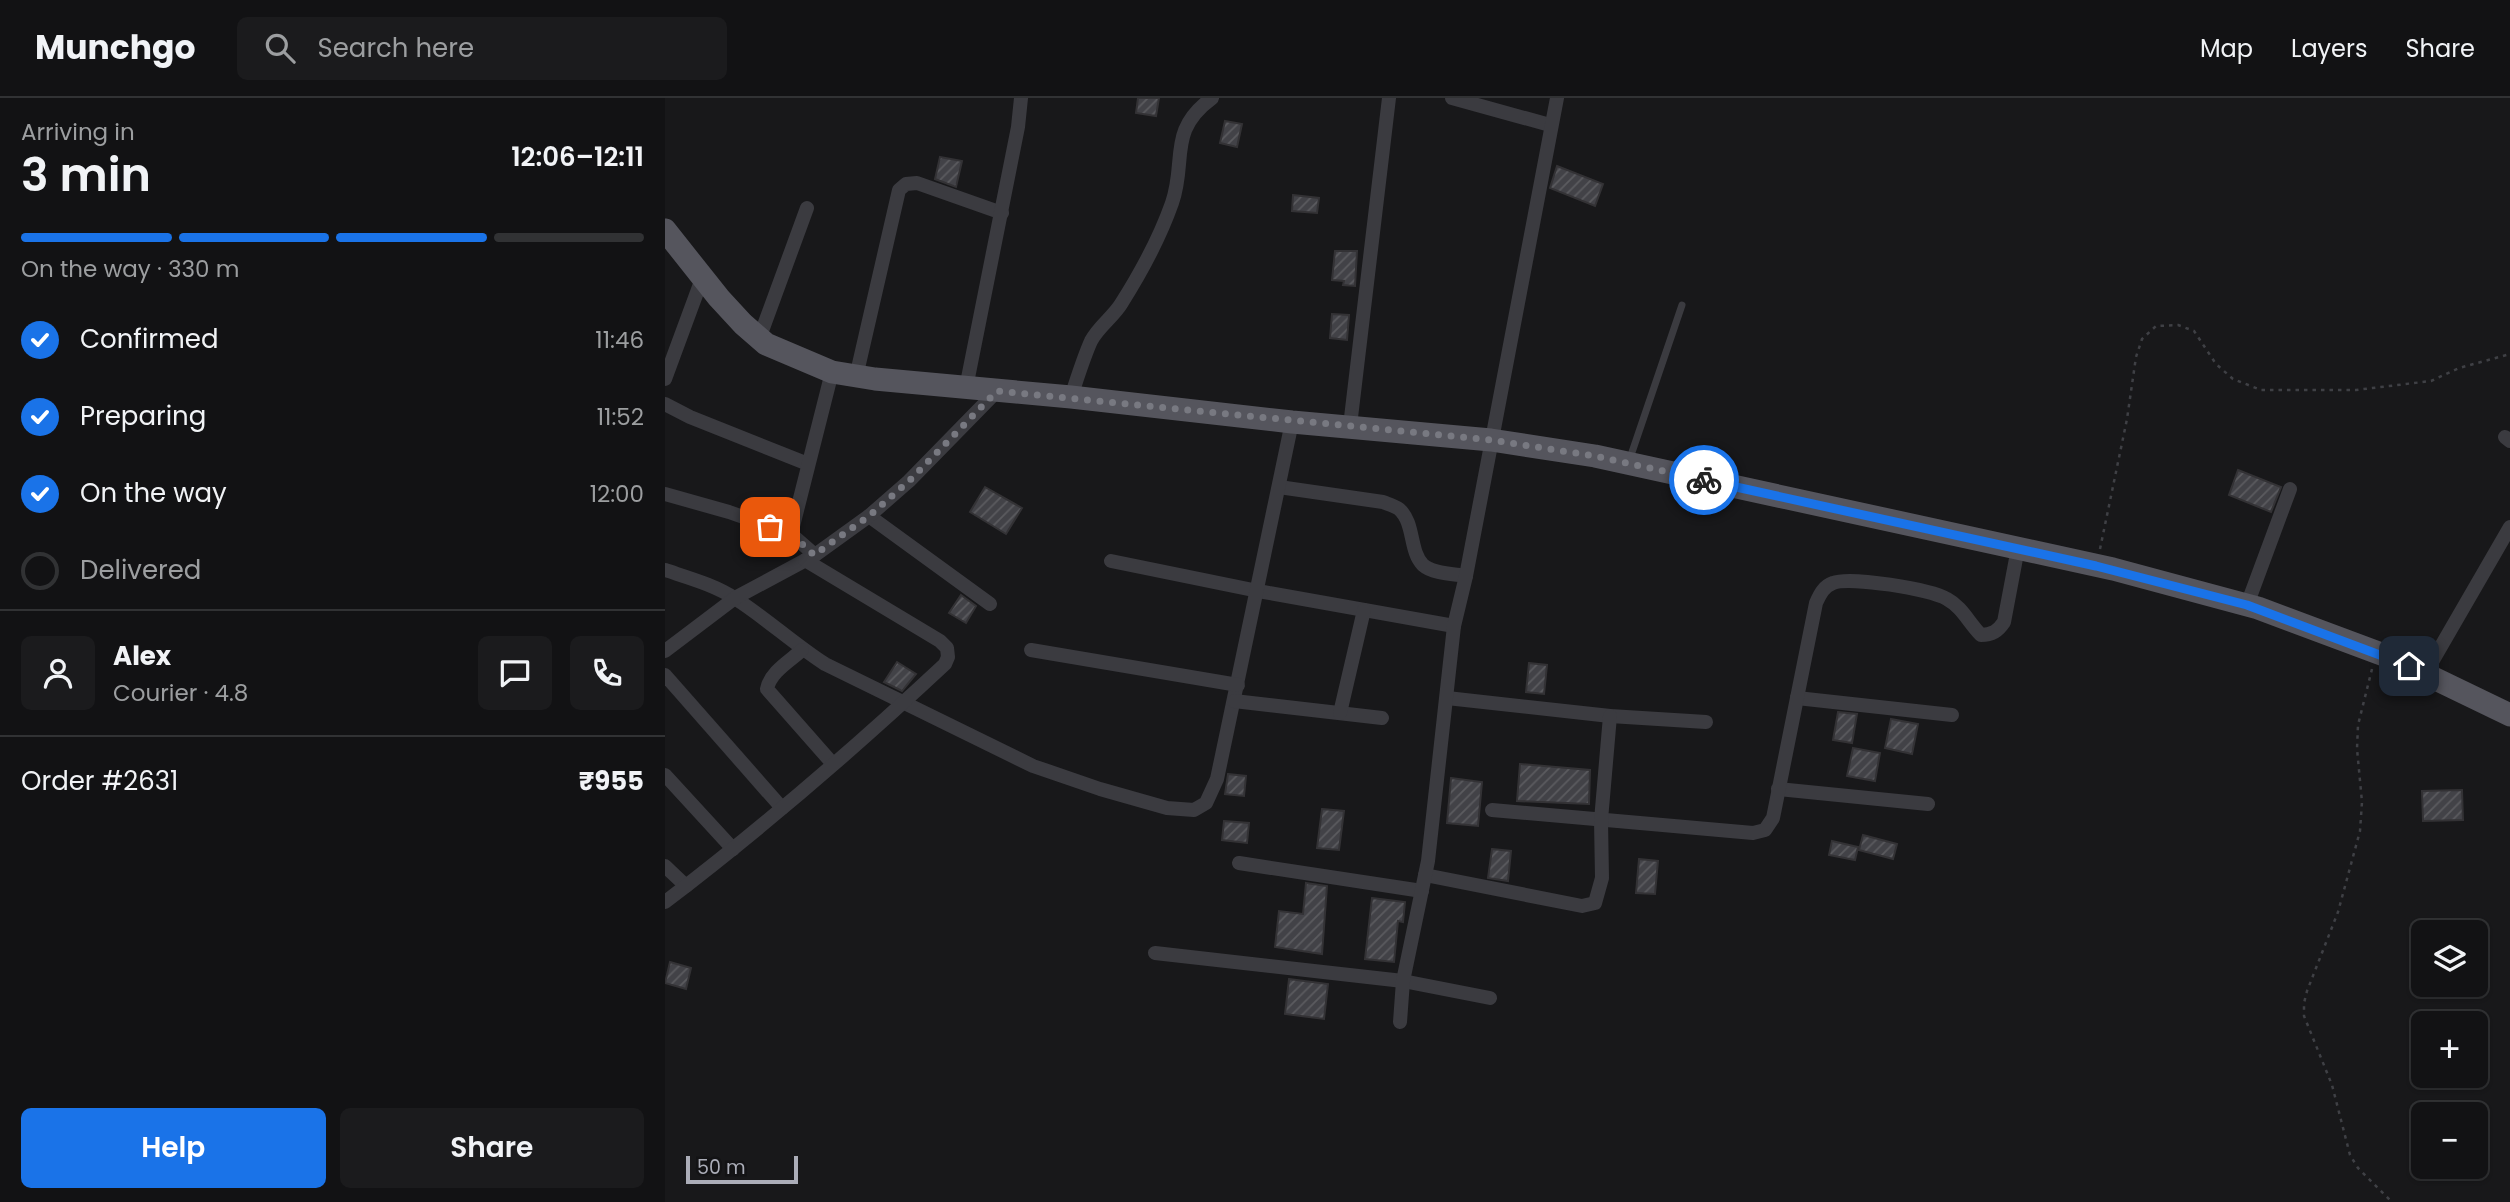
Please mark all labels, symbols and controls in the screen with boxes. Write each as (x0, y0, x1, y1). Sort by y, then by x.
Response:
search box (237, 17, 727, 80)
text: Munchgo (35, 24, 195, 71)
icon: search (261, 29, 299, 67)
text: Search here (317, 30, 474, 66)
text: Map (2200, 32, 2253, 65)
text: Layers (2291, 32, 2367, 65)
text: Share (2405, 32, 2475, 65)
text: Arriving in (21, 116, 135, 148)
text: 12:06–12:11 (511, 139, 644, 175)
text: 3 min (21, 143, 151, 207)
text: On the way · 330 m (21, 253, 239, 285)
icon: check (21, 321, 59, 359)
text: Confirmed (80, 321, 218, 357)
text: 11:46 (595, 324, 644, 356)
icon: check (21, 398, 59, 436)
text: Preparing (80, 398, 206, 434)
text: 11:52 (597, 401, 644, 433)
courier (1669, 445, 1739, 515)
icon: bike (1685, 461, 1723, 499)
icon: check (21, 475, 59, 513)
text: On the way (80, 475, 227, 511)
text: 12:00 (590, 478, 644, 510)
pin (740, 497, 800, 557)
icon: bag (751, 508, 789, 546)
text: Delivered (80, 552, 201, 588)
button: person (21, 636, 95, 710)
button: chat (478, 636, 552, 710)
button: phone (570, 636, 644, 710)
pin (2379, 636, 2439, 696)
text: Alex (113, 638, 171, 674)
icon: home (2390, 647, 2428, 685)
text: Courier · 4.8 (113, 677, 248, 709)
text: Order #2631 (21, 763, 178, 799)
text: ₹955 (579, 763, 644, 799)
map controls (2411, 920, 2488, 1179)
button: layers (2411, 920, 2488, 997)
button: + (2411, 1011, 2488, 1088)
button: − (2411, 1102, 2488, 1179)
button: Help (21, 1108, 326, 1188)
button: Share (340, 1108, 644, 1188)
scale bar (686, 1153, 798, 1185)
text: 50 m (697, 1154, 746, 1181)

